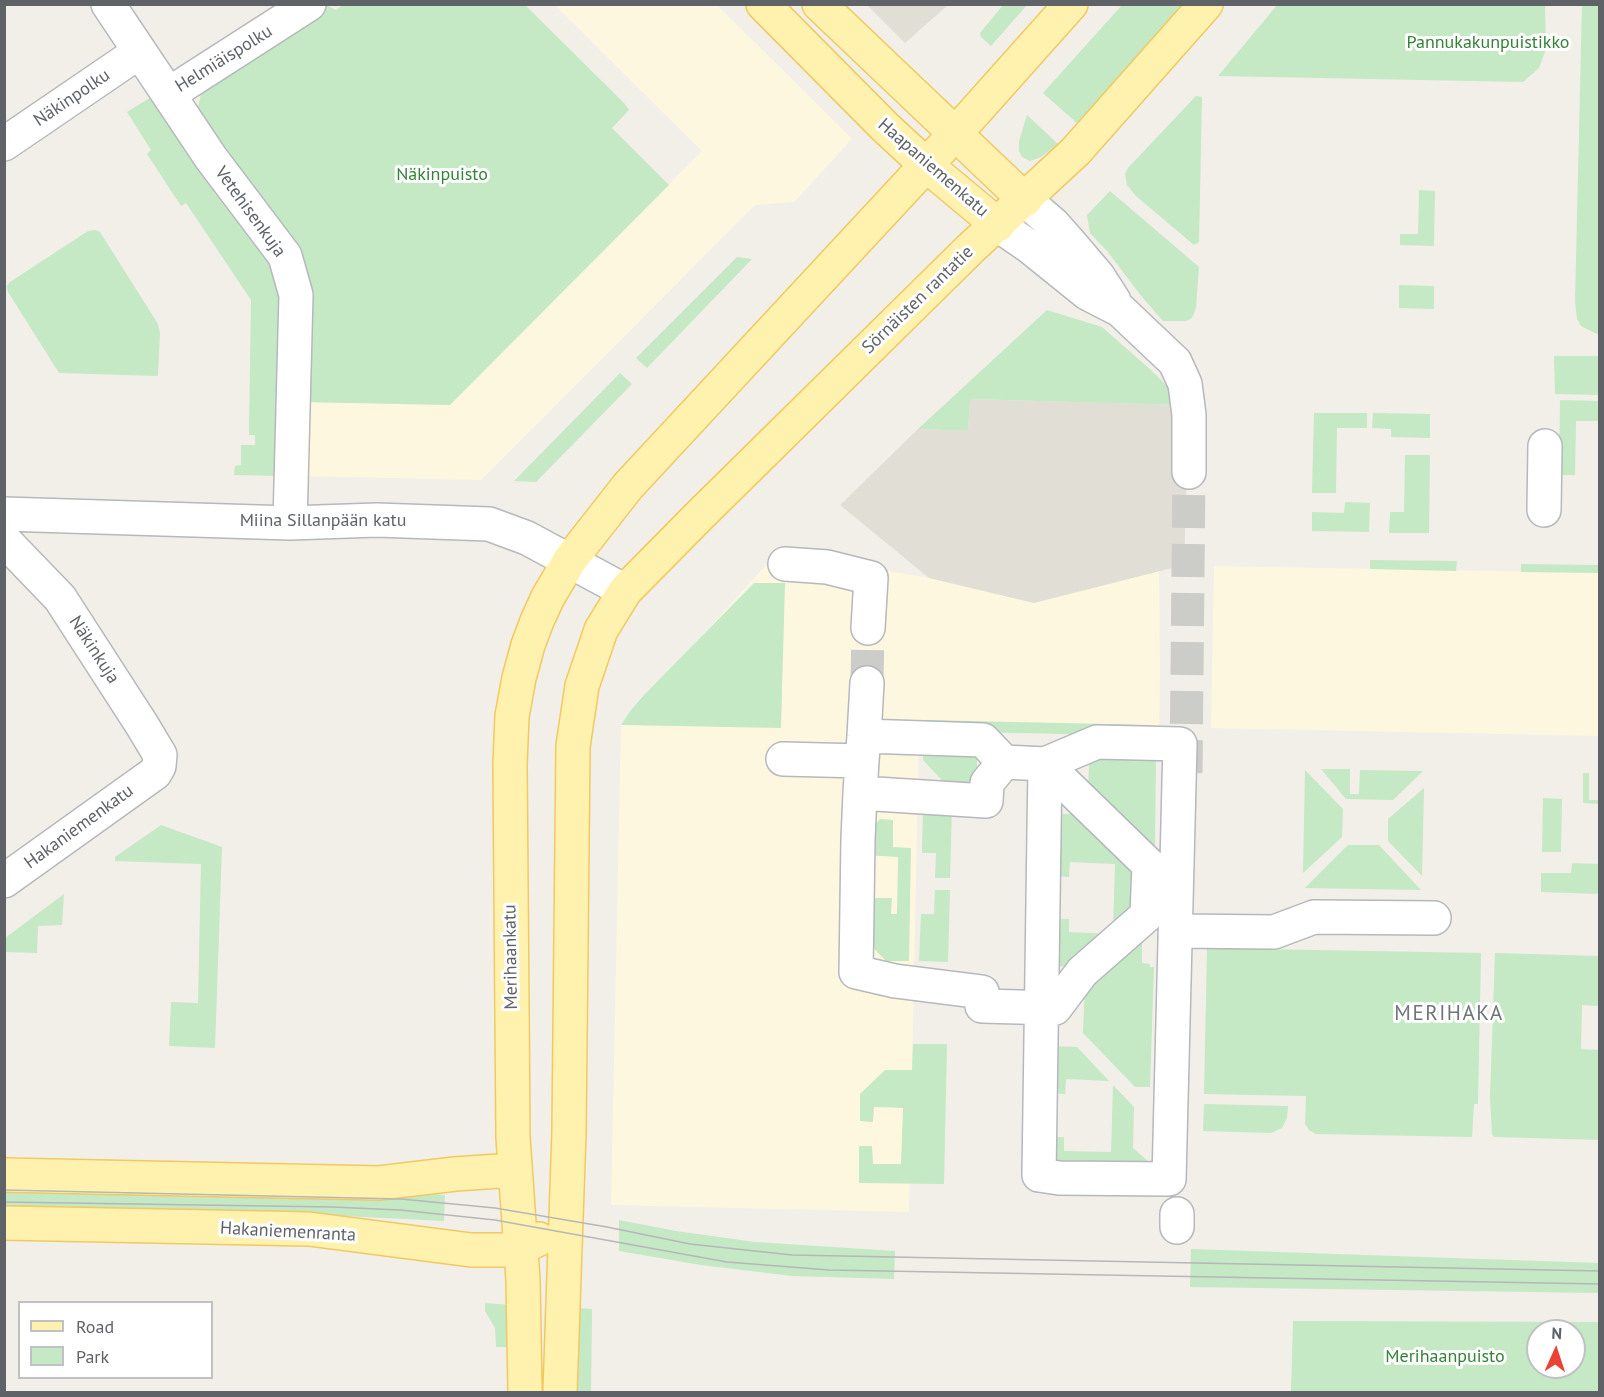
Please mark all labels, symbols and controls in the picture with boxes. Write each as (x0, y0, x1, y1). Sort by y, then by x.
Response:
street label: Helmiäispolku (172, 21, 276, 97)
park label: Pannukakunpuistikko (1407, 32, 1569, 54)
street label: Näkinpolku (30, 65, 114, 131)
street label: Haapaniemenkatu (873, 114, 993, 222)
street label: Vetehisenkuja (210, 163, 290, 261)
park label: Näkinpuisto (396, 164, 488, 186)
street label: Sörnäisten rantatie (858, 241, 978, 359)
street label: Miina Sillanpään katu (240, 510, 406, 532)
street label: Näkinkuja (64, 612, 124, 688)
street label: Hakaniemenkatu (20, 780, 138, 874)
street label: Merihaankatu (499, 904, 523, 1010)
district label: MERIHAKA (1394, 1001, 1504, 1027)
street label: Hakaniemenranta (220, 1218, 356, 1246)
legend (18, 1301, 213, 1379)
text: Road (76, 1315, 114, 1338)
north arrow (1526, 1319, 1586, 1379)
text: N (1551, 1323, 1563, 1343)
text: Park (76, 1345, 109, 1368)
park label: Merihaanpuisto (1385, 1346, 1505, 1368)

